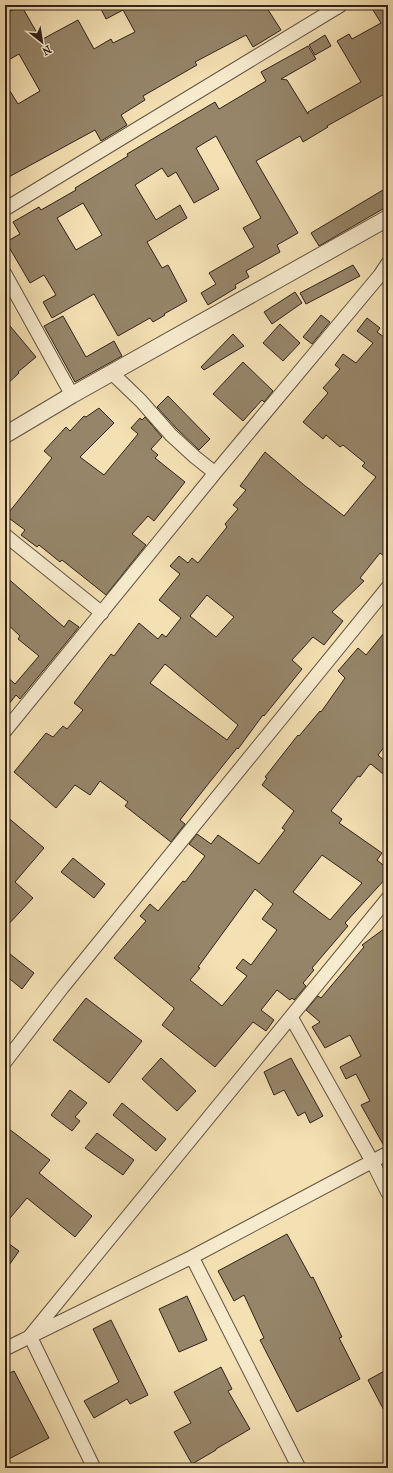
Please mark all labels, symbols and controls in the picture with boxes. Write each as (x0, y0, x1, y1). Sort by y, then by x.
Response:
north arrow (22, 22, 62, 62)
text: N (39, 43, 54, 58)

